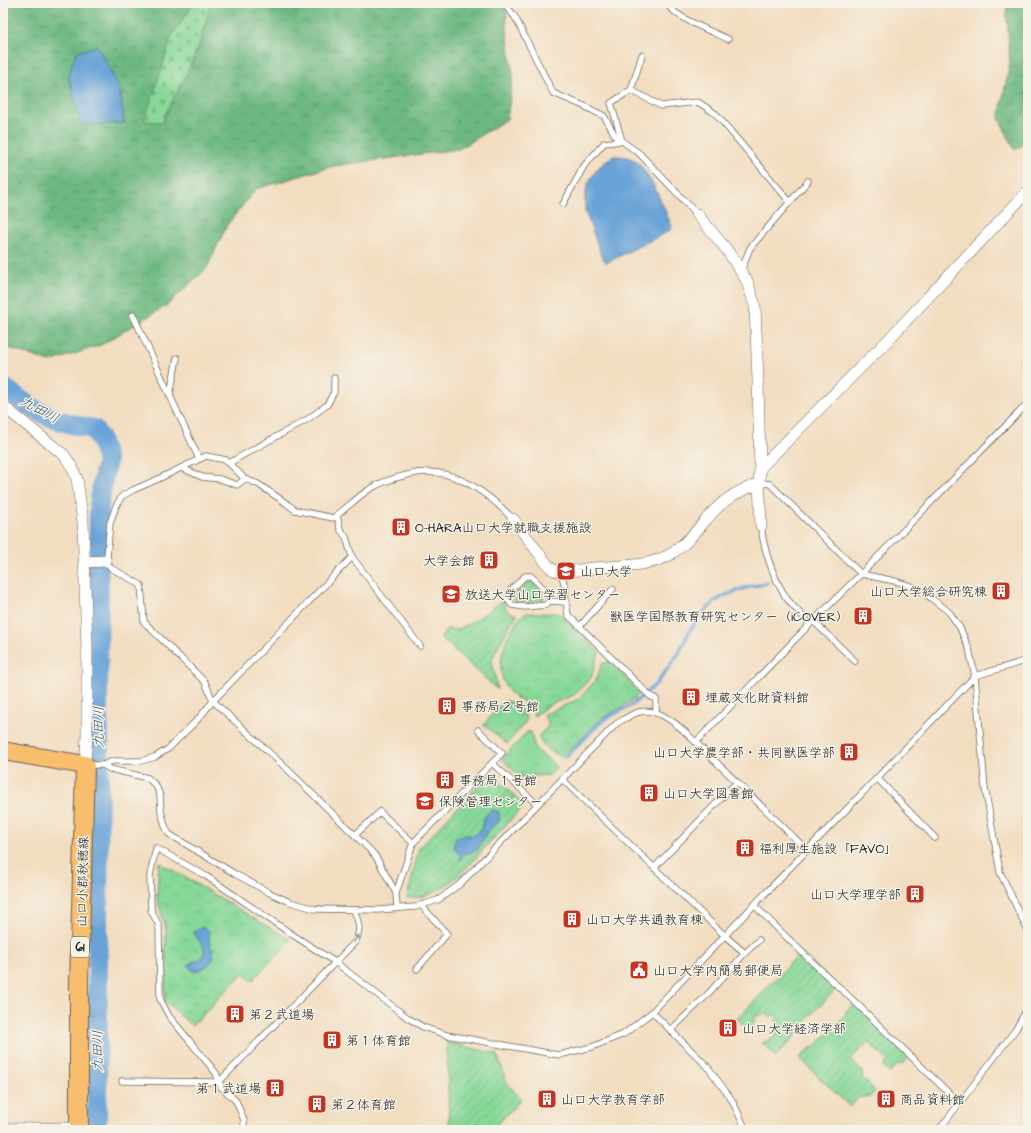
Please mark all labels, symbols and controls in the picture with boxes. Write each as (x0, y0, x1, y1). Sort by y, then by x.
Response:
water label: 九田川 (16, 391, 63, 429)
building icon: O-HARA山口大学就職支援施設 (390, 516, 412, 538)
place label: O-HARA山口大学就職支援施設 (415, 519, 592, 537)
building icon: 大学会館 (478, 549, 500, 571)
place label: 大学会館 (423, 552, 475, 570)
school or university icon: 山口大学 (555, 560, 577, 582)
place label: 山口大学 (580, 563, 632, 581)
building icon: 山口大学総合研究棟 (990, 580, 1012, 602)
school or university icon: 放送大学山口学習センター (440, 583, 462, 605)
place label: 山口大学総合研究棟 (870, 583, 987, 601)
place label: 放送大学山口学習センター (465, 586, 620, 604)
building icon: 獣医学国際教育研究センター（iCOVER） (852, 605, 874, 627)
place label: 獣医学国際教育研究センター（iCOVER） (610, 608, 849, 626)
building icon: 埋蔵文化財資料館 (680, 686, 702, 708)
place label: 埋蔵文化財資料館 (705, 689, 809, 707)
building icon: 事務局２号館 (436, 695, 458, 717)
place label: 事務局２号館 (461, 698, 539, 716)
water label: 九田川 (89, 706, 109, 748)
building icon: 山口大学農学部・共同獣医学部 (838, 741, 860, 763)
place label: 山口大学農学部・共同獣医学部 (653, 744, 835, 762)
building icon: 事務局１号館 (434, 769, 456, 791)
place label: 事務局１号館 (459, 772, 537, 790)
building icon: 山口大学図書館 (638, 782, 660, 804)
place label: 山口大学図書館 (663, 785, 754, 803)
school or university icon: 保険管理センター (414, 790, 436, 812)
place label: 保険管理センター (439, 793, 542, 811)
street label: 山口小郡秋穂線 (73, 835, 93, 928)
building icon: 福利厚生施設「FAVO」 (734, 837, 756, 859)
place label: 福利厚生施設「FAVO」 (759, 840, 897, 858)
building icon: 山口大学理学部 (904, 883, 926, 905)
place label: 山口大学理学部 (810, 886, 901, 904)
building icon: 山口大学共通教育棟 (561, 908, 583, 930)
place label: 山口大学共通教育棟 (586, 911, 703, 929)
one-way arrow (352, 934, 359, 945)
road number: 61 (71, 937, 89, 957)
public building icon: 山口大学内簡易郵便局 (628, 959, 650, 981)
place label: 山口大学内簡易郵便局 (653, 962, 783, 980)
building icon: 第２武道場 (224, 1003, 246, 1025)
place label: 第２武道場 (249, 1006, 314, 1024)
building icon: 山口大学経済学部 (717, 1017, 739, 1039)
place label: 山口大学経済学部 (742, 1020, 846, 1038)
building icon: 第１体育館 (321, 1029, 343, 1051)
water label: 九田川 (88, 1030, 108, 1072)
place label: 第１体育館 (346, 1032, 411, 1050)
building icon: 第１武道場 (264, 1077, 286, 1099)
place label: 第１武道場 (196, 1080, 261, 1098)
building icon: 山口大学教育学部 (536, 1088, 558, 1110)
building icon: 商品資料館 (875, 1088, 897, 1110)
place label: 山口大学教育学部 (561, 1091, 665, 1109)
place label: 商品資料館 (900, 1091, 965, 1109)
building icon: 第２体育館 (306, 1093, 328, 1115)
place label: 第２体育館 (331, 1096, 396, 1114)

